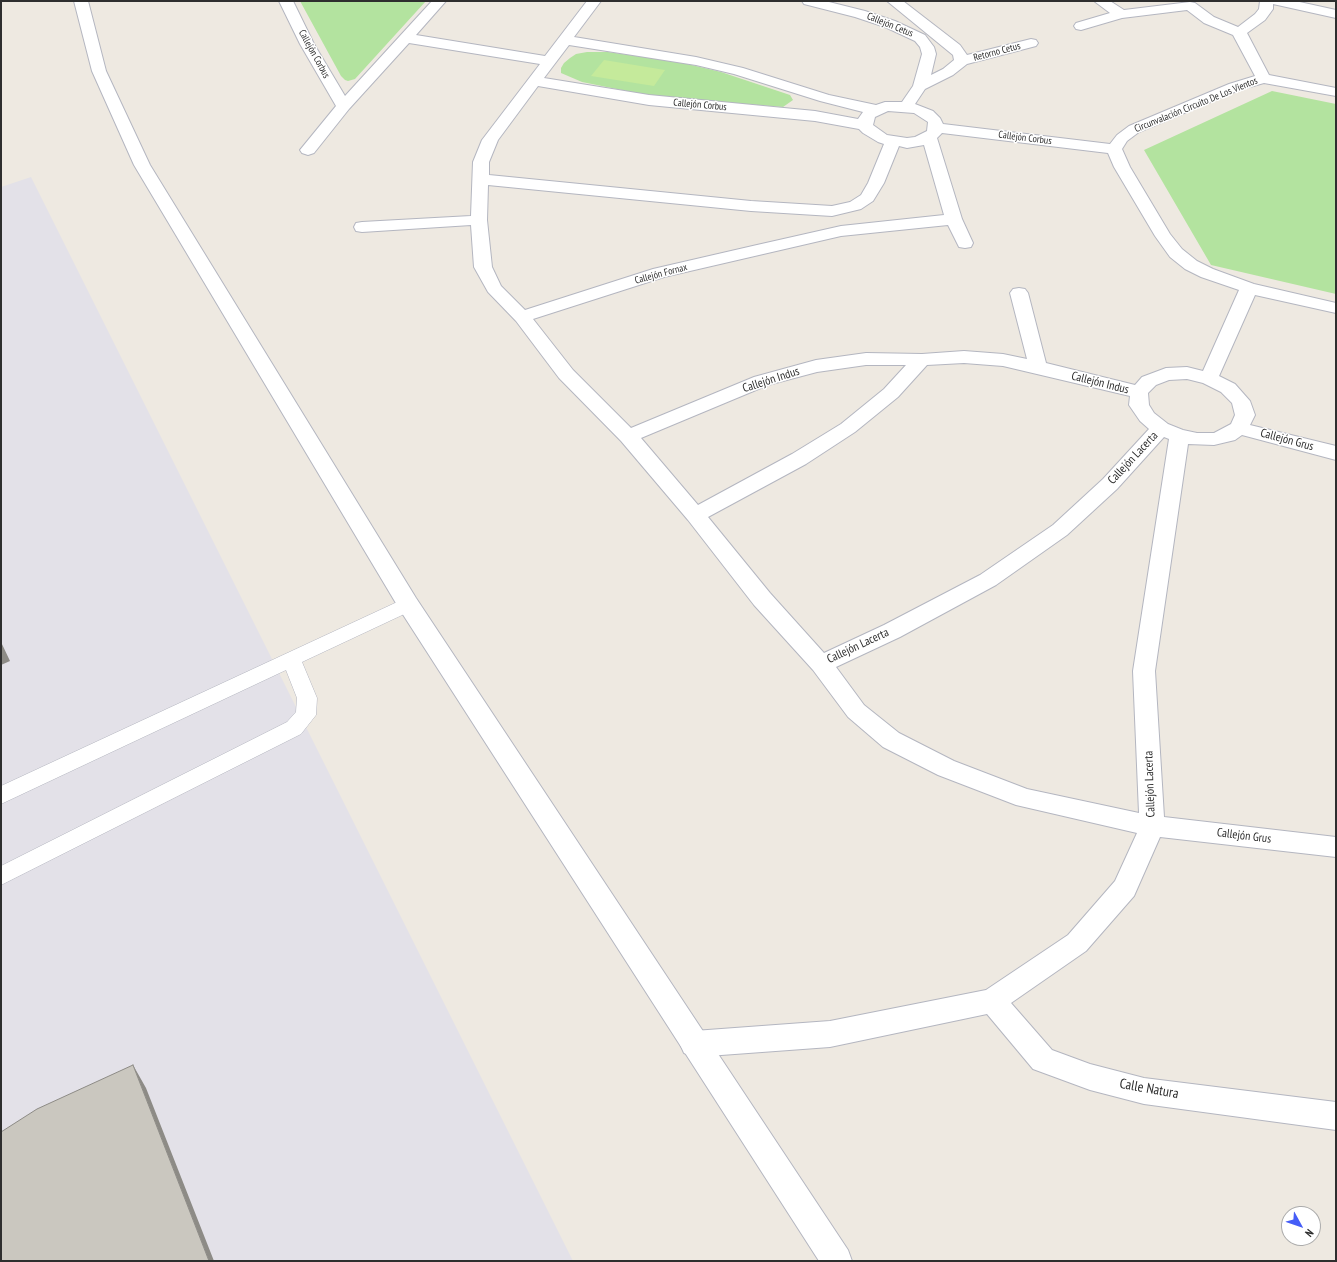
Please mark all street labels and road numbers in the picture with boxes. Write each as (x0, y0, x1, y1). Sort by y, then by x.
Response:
street label: Callejón Cetus (865, 10, 915, 40)
street label: Callejón Corbus (296, 28, 332, 80)
street label: Retorno Cetus (972, 40, 1022, 64)
street label: Circunvalación Circuito De Los Vientos (1133, 75, 1259, 135)
street label: Callejón Corbus (673, 97, 727, 113)
street label: Callejón Corbus (998, 129, 1052, 147)
street label: Callejón Fornax (633, 261, 689, 287)
street label: Callejón Indus (741, 364, 801, 396)
street label: Callejón Indus (1070, 369, 1130, 397)
street label: Callejón Grus (1259, 426, 1315, 454)
street label: Callejón Lacerta (1105, 429, 1161, 487)
street label: Callejón Lacerta (825, 625, 891, 667)
street label: Callejón Lacerta (1142, 750, 1158, 818)
street label: Callejón Grus (1216, 826, 1272, 846)
street label: Calle Natura (1118, 1076, 1180, 1102)

